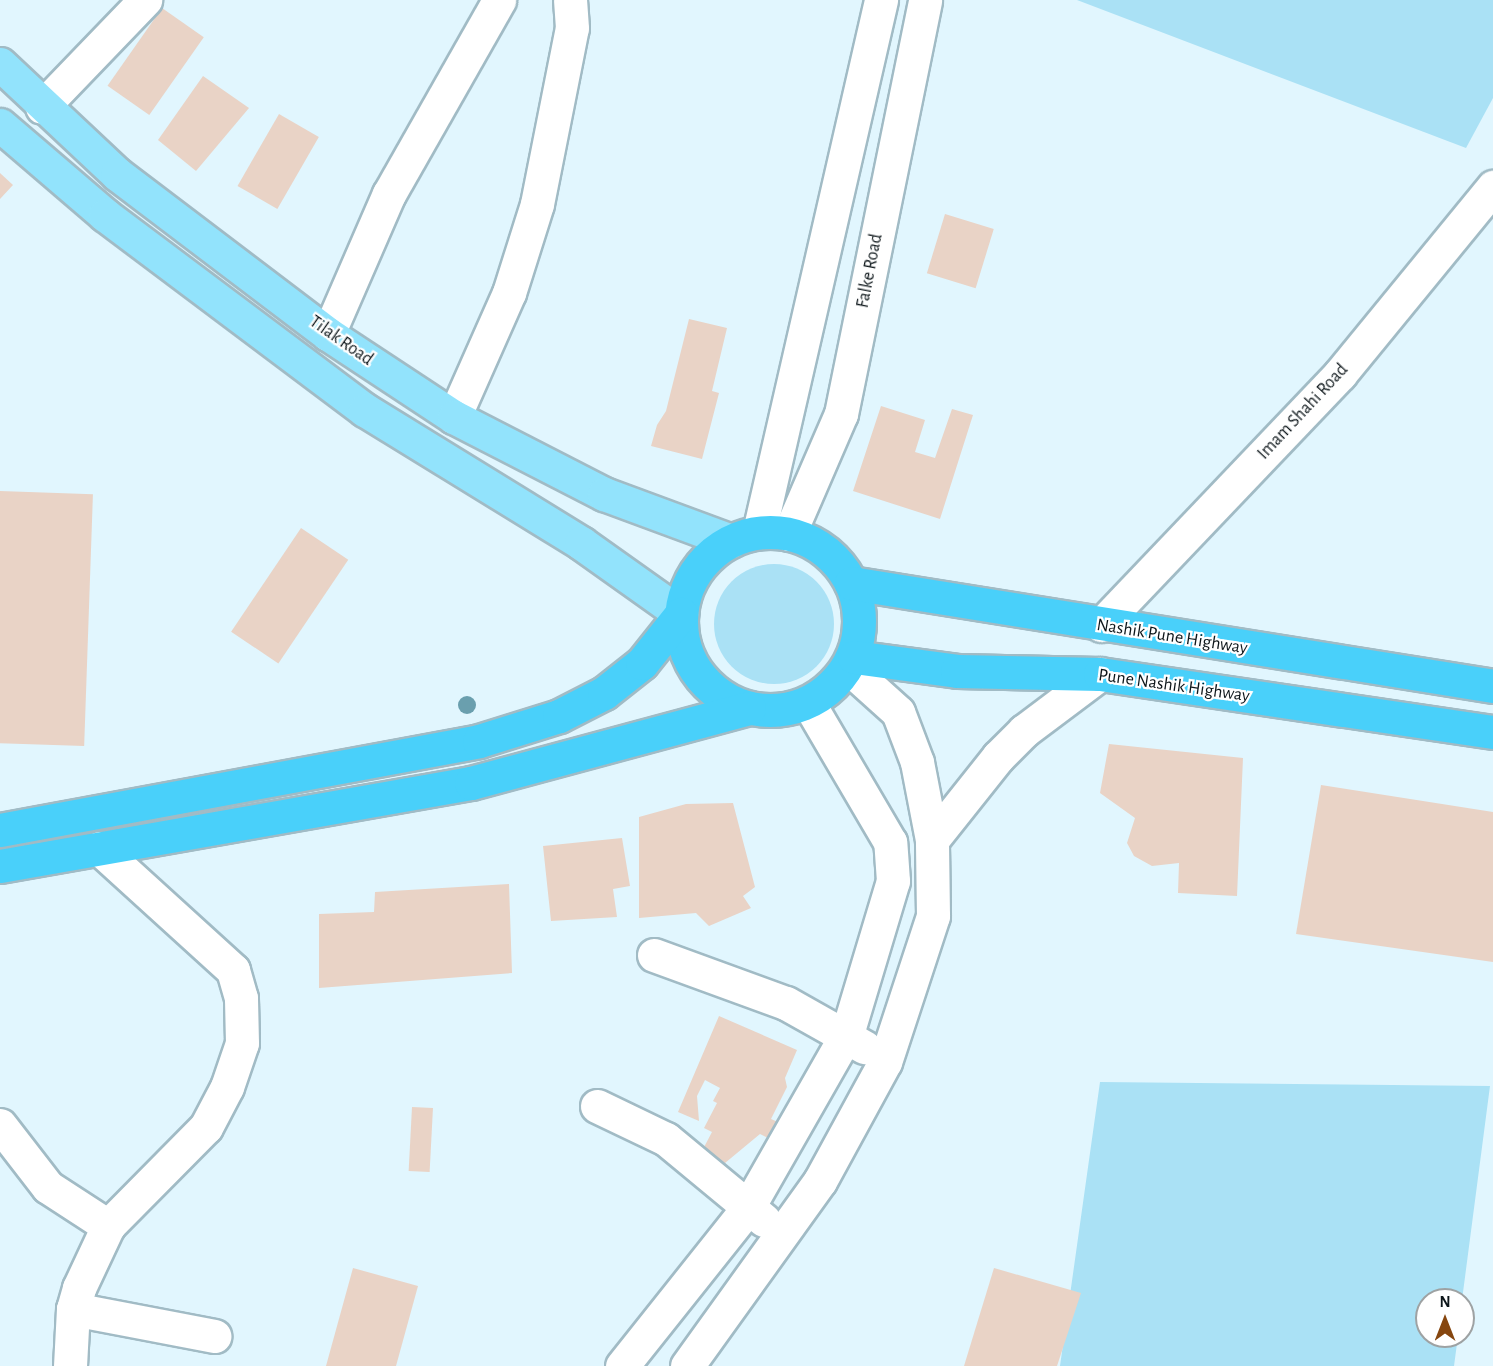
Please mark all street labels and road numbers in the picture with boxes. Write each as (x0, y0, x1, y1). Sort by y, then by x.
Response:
street label: Falke Road (852, 232, 888, 310)
street label: Tilak Road (305, 311, 377, 371)
street label: Imam Shahi Road (1253, 360, 1353, 464)
street label: Nashik Pune Highway (1095, 614, 1249, 660)
street label: Pune Nashik Highway (1097, 665, 1251, 707)

